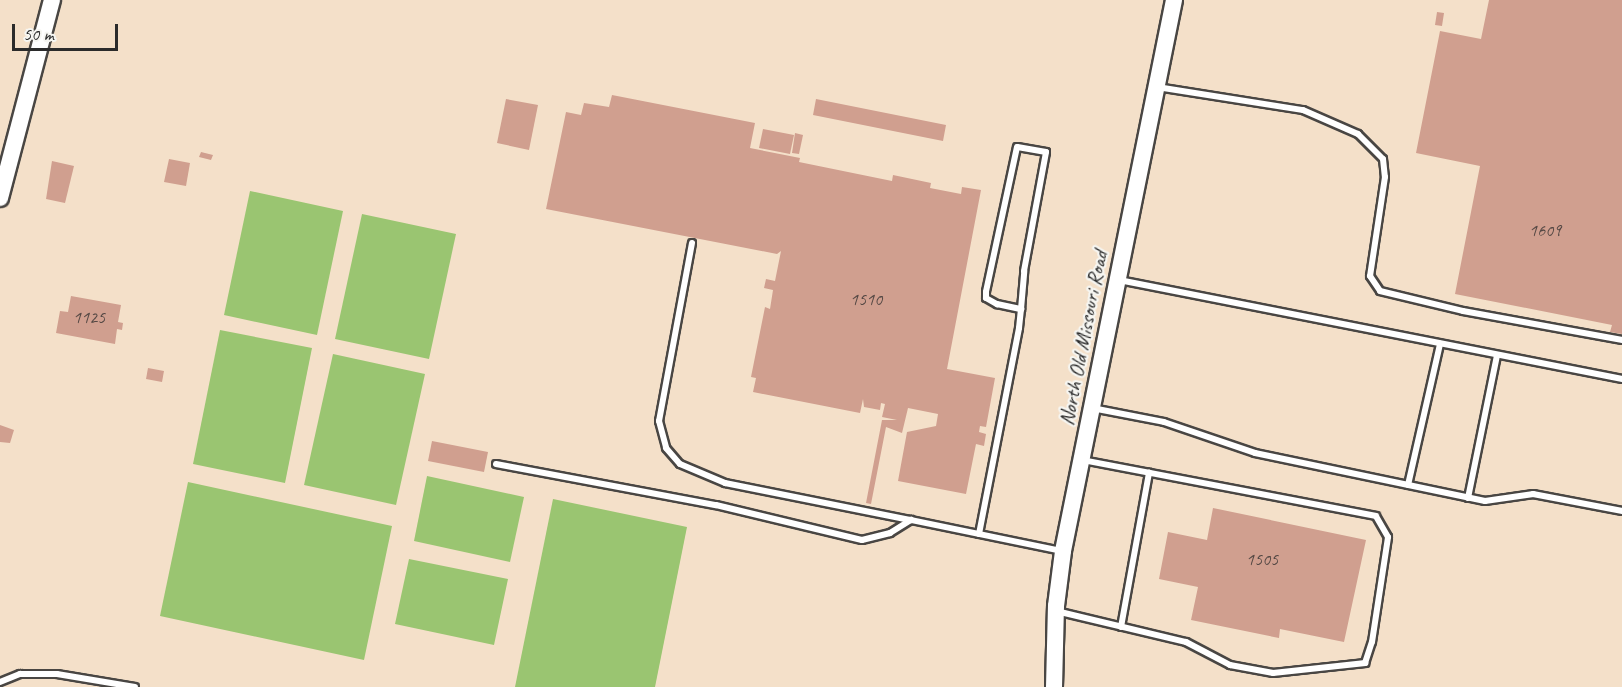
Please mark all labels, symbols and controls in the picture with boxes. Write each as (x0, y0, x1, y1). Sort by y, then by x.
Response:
scale bar (15, 12, 122, 50)
text: 50 m (23, 23, 54, 45)
house number: 1609 (1529, 219, 1561, 241)
street label: North Old Missouri Road (1054, 249, 1112, 427)
house number: 1510 (850, 288, 882, 310)
house number: 1125 (73, 306, 105, 328)
house number: 1505 (1246, 548, 1278, 570)

